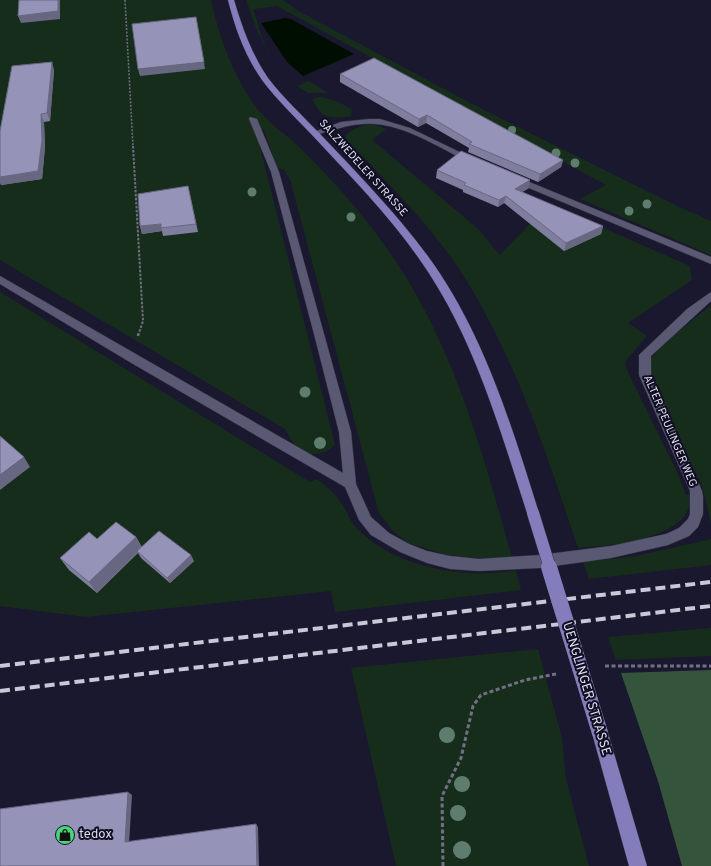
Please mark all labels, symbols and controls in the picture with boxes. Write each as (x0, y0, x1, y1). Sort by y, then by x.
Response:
street label: SALZWEDELER STRASSE (316, 117, 410, 219)
street label: ALTER PEULINGER WEG (640, 373, 700, 489)
street label: UENGLINGER STRASSE (558, 620, 614, 758)
shop icon: tedox (54, 824, 76, 846)
place label: tedox (79, 827, 112, 843)

